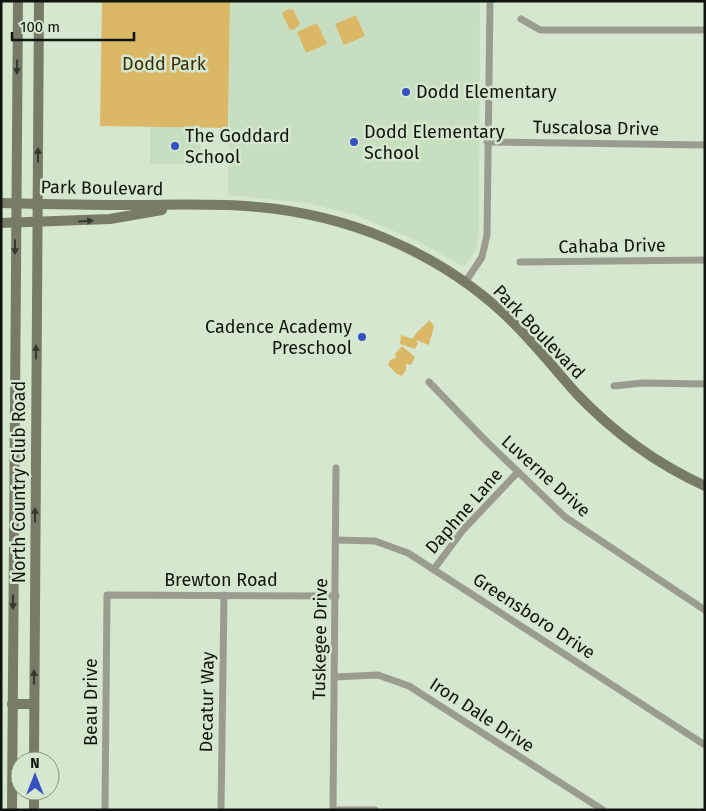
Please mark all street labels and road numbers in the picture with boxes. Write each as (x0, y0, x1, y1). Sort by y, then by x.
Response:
street label: Tuscalosa Drive (533, 116, 659, 140)
street label: Park Boulevard (41, 176, 163, 200)
street label: Cahaba Drive (558, 234, 666, 258)
street label: Park Boulevard (489, 280, 589, 384)
street label: North Country Club Road (8, 381, 30, 583)
street label: Luverne Drive (497, 430, 595, 522)
street label: Daphne Lane (421, 464, 507, 558)
street label: Greensboro Drive (469, 568, 599, 664)
street label: Brewton Road (164, 569, 278, 591)
street label: Tuskegee Drive (308, 578, 332, 700)
street label: Decatur Way (195, 651, 219, 753)
street label: Beau Drive (80, 658, 102, 746)
street label: Iron Dale Drive (425, 673, 539, 757)

